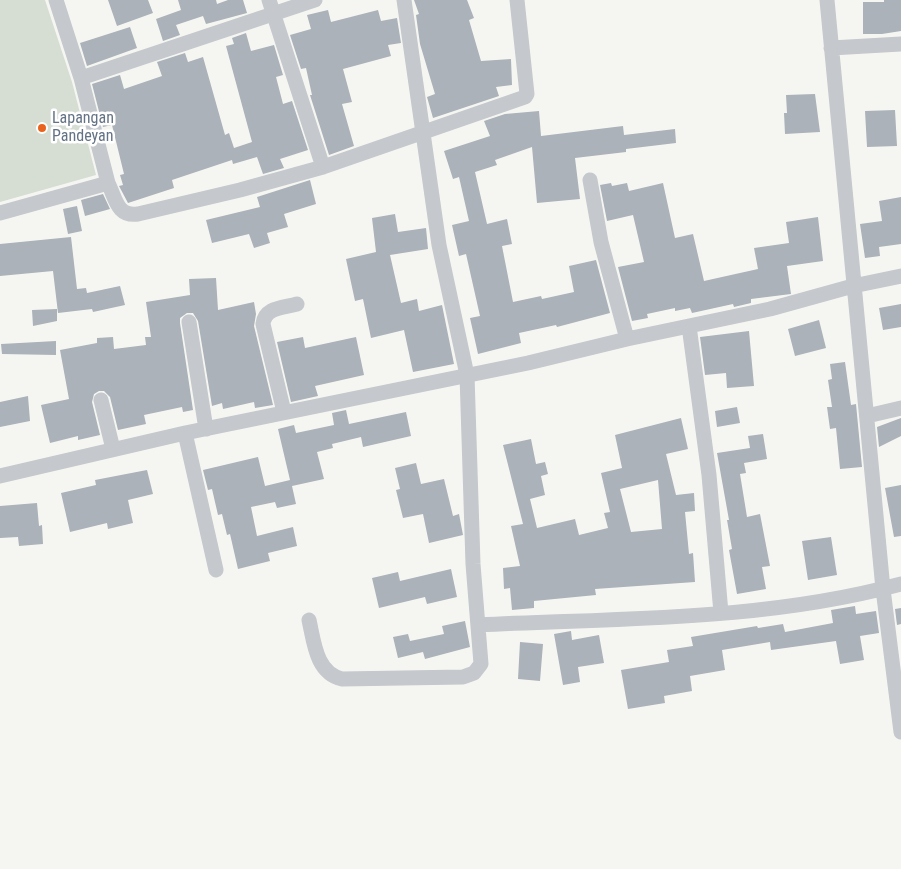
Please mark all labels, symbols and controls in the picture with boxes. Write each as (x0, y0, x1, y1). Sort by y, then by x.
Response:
place label: Lapangan Pandeyan (52, 109, 114, 147)
marker: Lapangan Pandeyan (36, 122, 48, 134)

